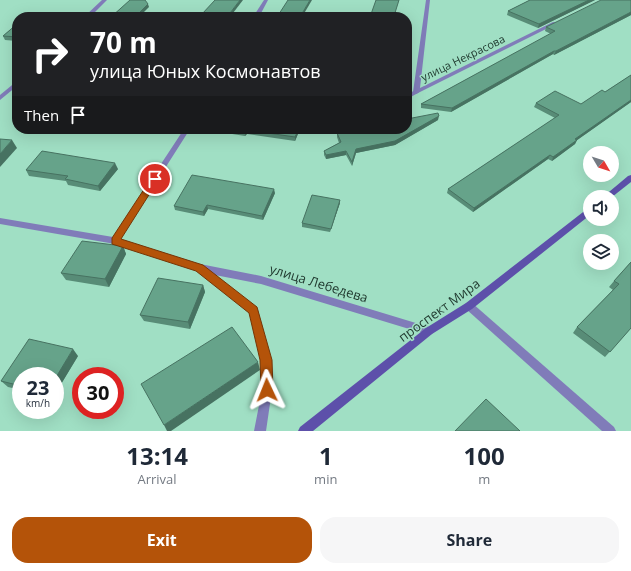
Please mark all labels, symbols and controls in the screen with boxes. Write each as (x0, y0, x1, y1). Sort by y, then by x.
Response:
text: 70 m (90, 23, 157, 61)
icon: right (24, 28, 76, 80)
street label: улица Некрасова (418, 31, 507, 84)
text: улица Юных Космонавтов (90, 59, 321, 83)
icon: arrive (67, 104, 89, 126)
text: Then (24, 105, 59, 125)
north arrow (583, 146, 619, 182)
map controls (583, 146, 619, 270)
pin (138, 162, 172, 196)
icon: arrive (144, 168, 166, 190)
button: sound (583, 190, 619, 226)
button: layers (583, 234, 619, 270)
street label: улица Лебедева (268, 259, 370, 307)
street label: проспект Мира (395, 274, 483, 346)
speed limit sign: 30 (72, 367, 124, 419)
position arrow (246, 369, 288, 411)
text: 23 (27, 374, 49, 401)
text: km/h (26, 396, 50, 410)
text: 13:14 (126, 439, 188, 472)
text: 1 (319, 439, 333, 472)
text: 100 (464, 439, 505, 472)
text: Arrival (137, 470, 177, 488)
text: min (314, 470, 337, 488)
text: m (478, 470, 490, 488)
button: Exit (12, 517, 312, 563)
button: Share (320, 517, 619, 563)

